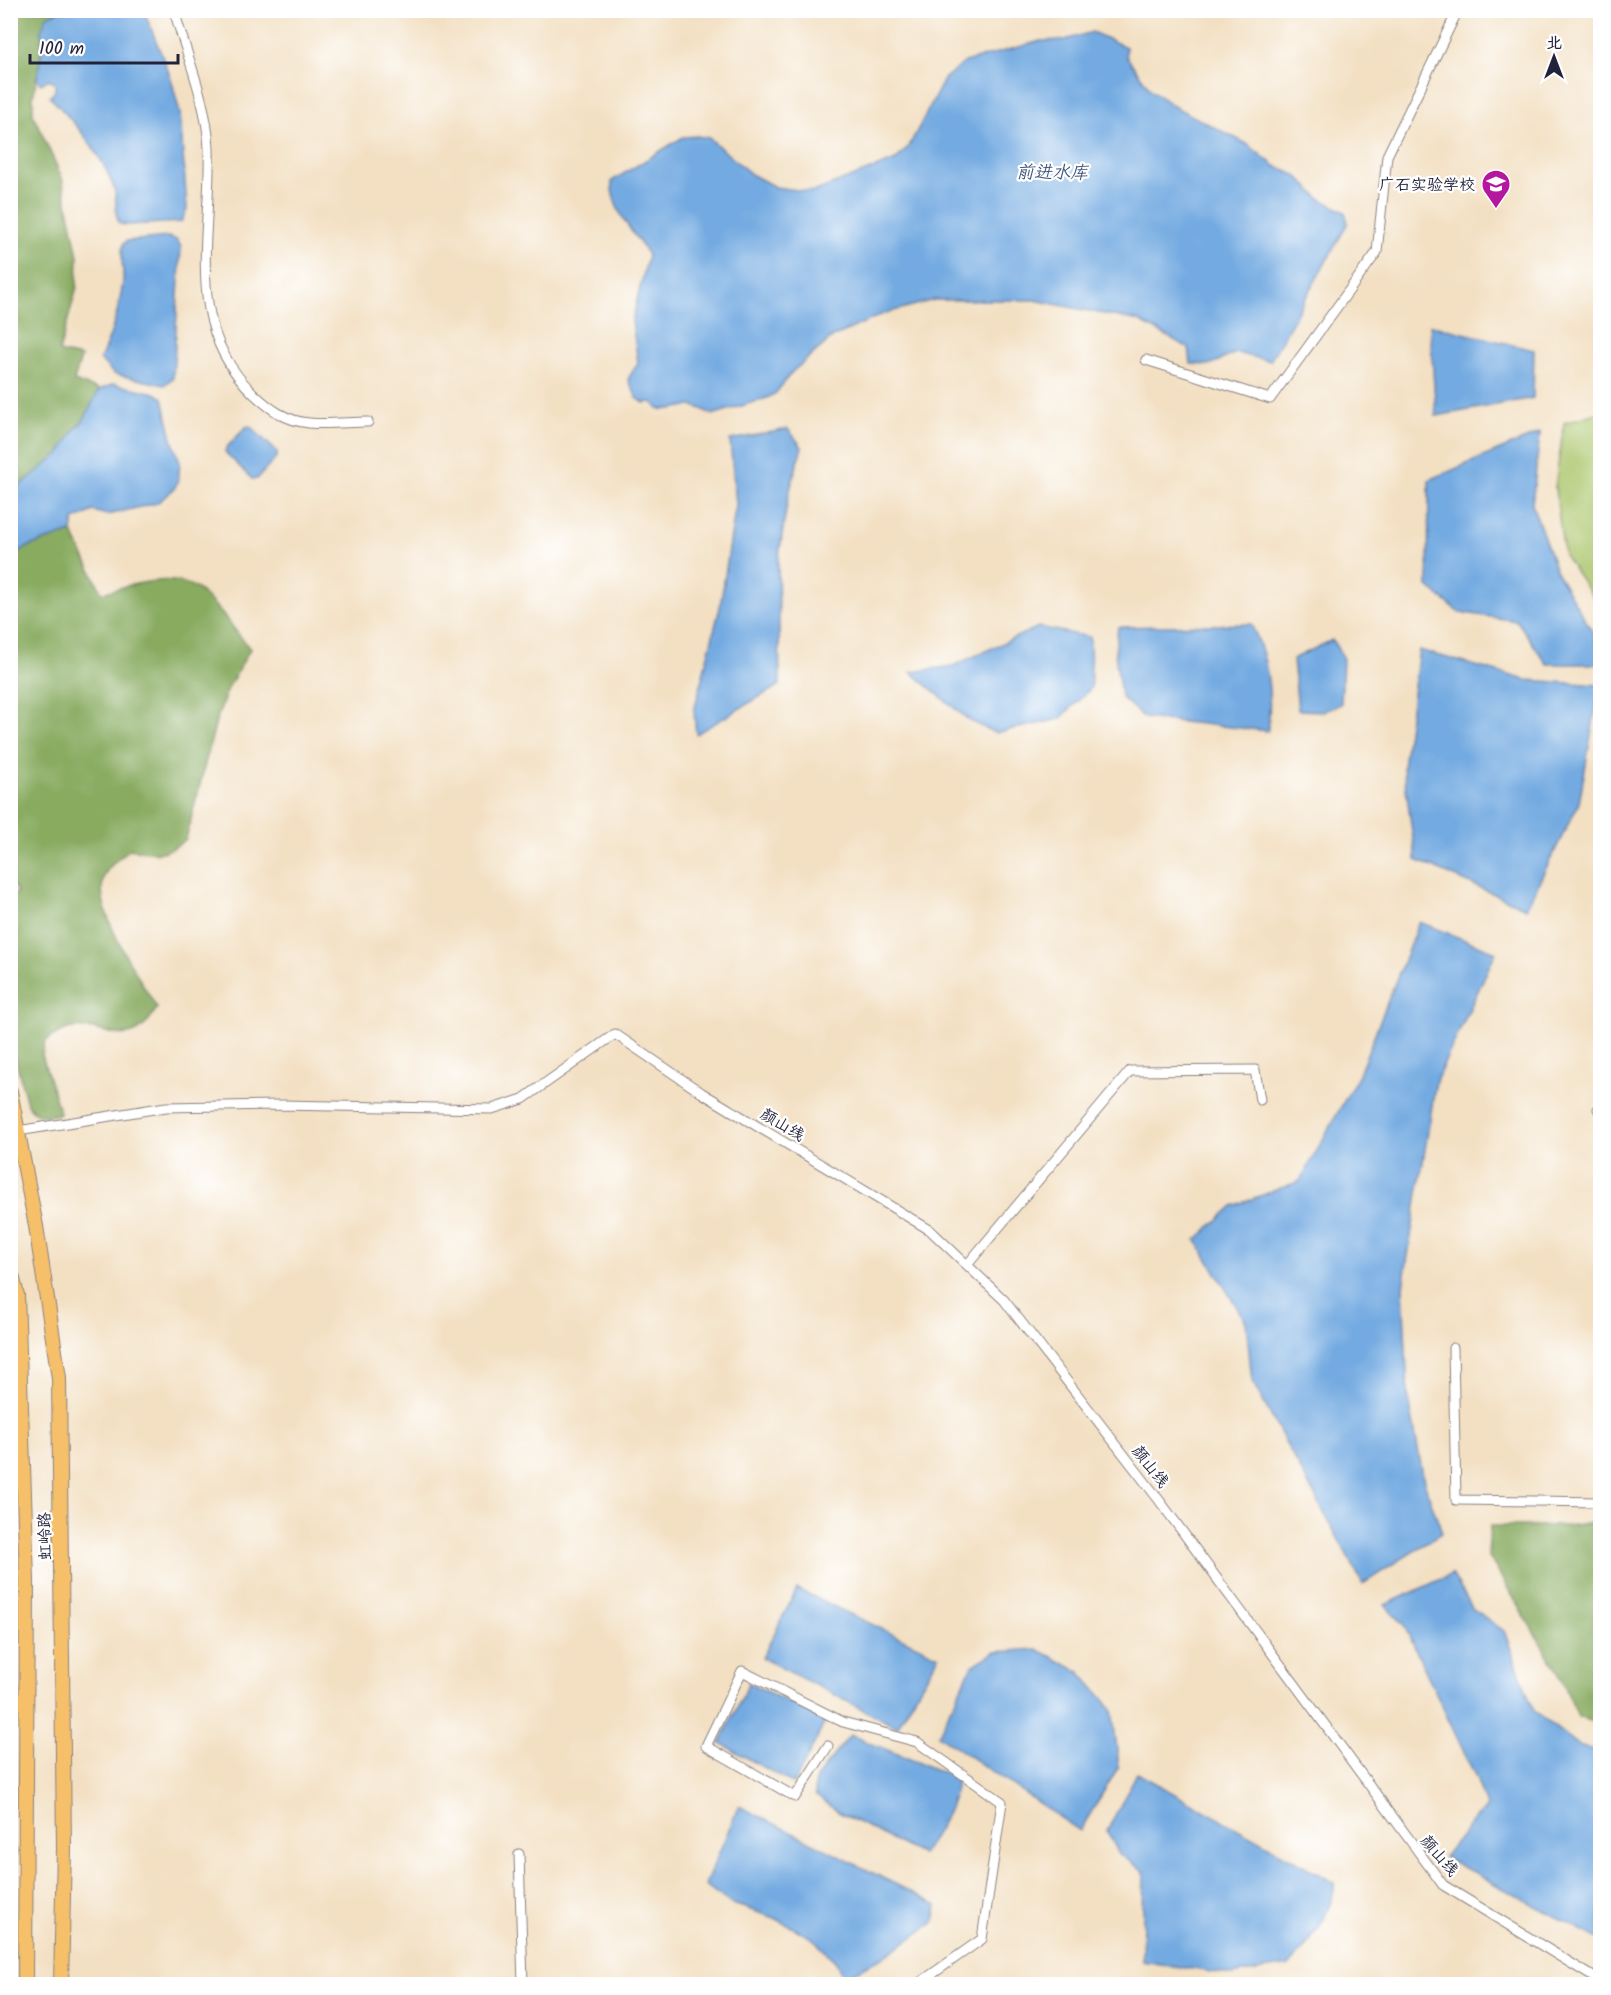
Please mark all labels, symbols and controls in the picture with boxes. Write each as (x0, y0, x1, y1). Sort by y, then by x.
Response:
scale bar (30, 27, 178, 65)
north arrow (1524, 27, 1584, 87)
text: 北 (1546, 31, 1562, 56)
text: 100 m (39, 35, 84, 64)
water label: 前进水库 (1016, 159, 1090, 188)
school or university icon: 广石实验学校 (1480, 168, 1512, 210)
place label: 广石实验学校 (1379, 173, 1475, 198)
street label: 颜山线 (755, 1102, 809, 1148)
street label: 颜山线 (1125, 1440, 1174, 1494)
street label: 虹岭路 (33, 1512, 58, 1560)
street label: 颜山线 (1414, 1830, 1464, 1882)

